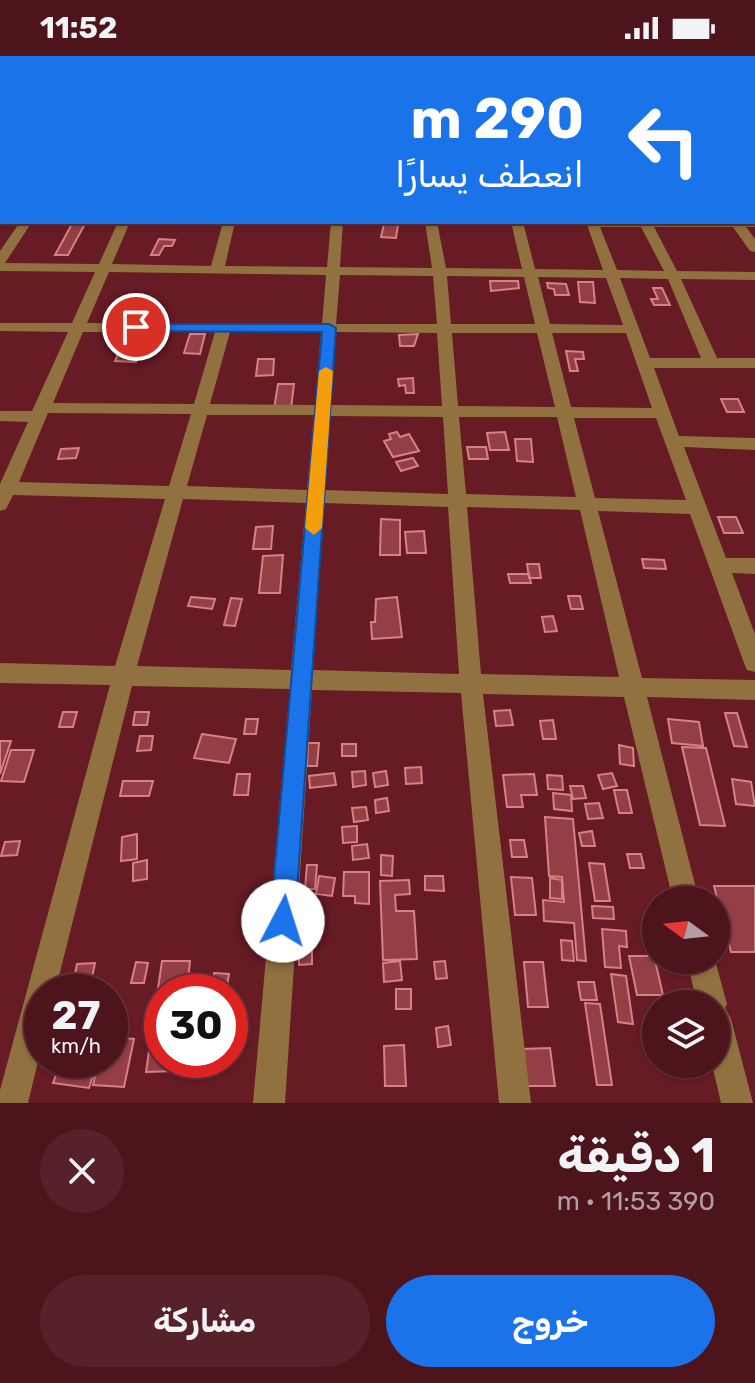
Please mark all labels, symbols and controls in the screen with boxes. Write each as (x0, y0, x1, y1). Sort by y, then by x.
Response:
text: 11:52 (40, 10, 117, 46)
text: 290 m (410, 86, 584, 152)
icon: left (612, 88, 716, 192)
text: انعطف يسارًا (395, 153, 584, 196)
pin (102, 293, 170, 361)
icon: arrive (114, 305, 158, 349)
position arrow (241, 879, 325, 963)
north arrow (642, 886, 730, 974)
map controls (642, 886, 730, 1078)
speed limit sign: 30 (144, 974, 248, 1078)
button: layers (642, 990, 730, 1078)
text: 27 (52, 992, 100, 1039)
text: km/h (51, 1034, 101, 1058)
text: 1 دقيقة (558, 1127, 715, 1184)
button: close (40, 1129, 124, 1213)
text: 390 m · 11:53 (557, 1186, 715, 1217)
button: مشاركة (40, 1275, 370, 1367)
button: خروج (386, 1275, 715, 1367)

